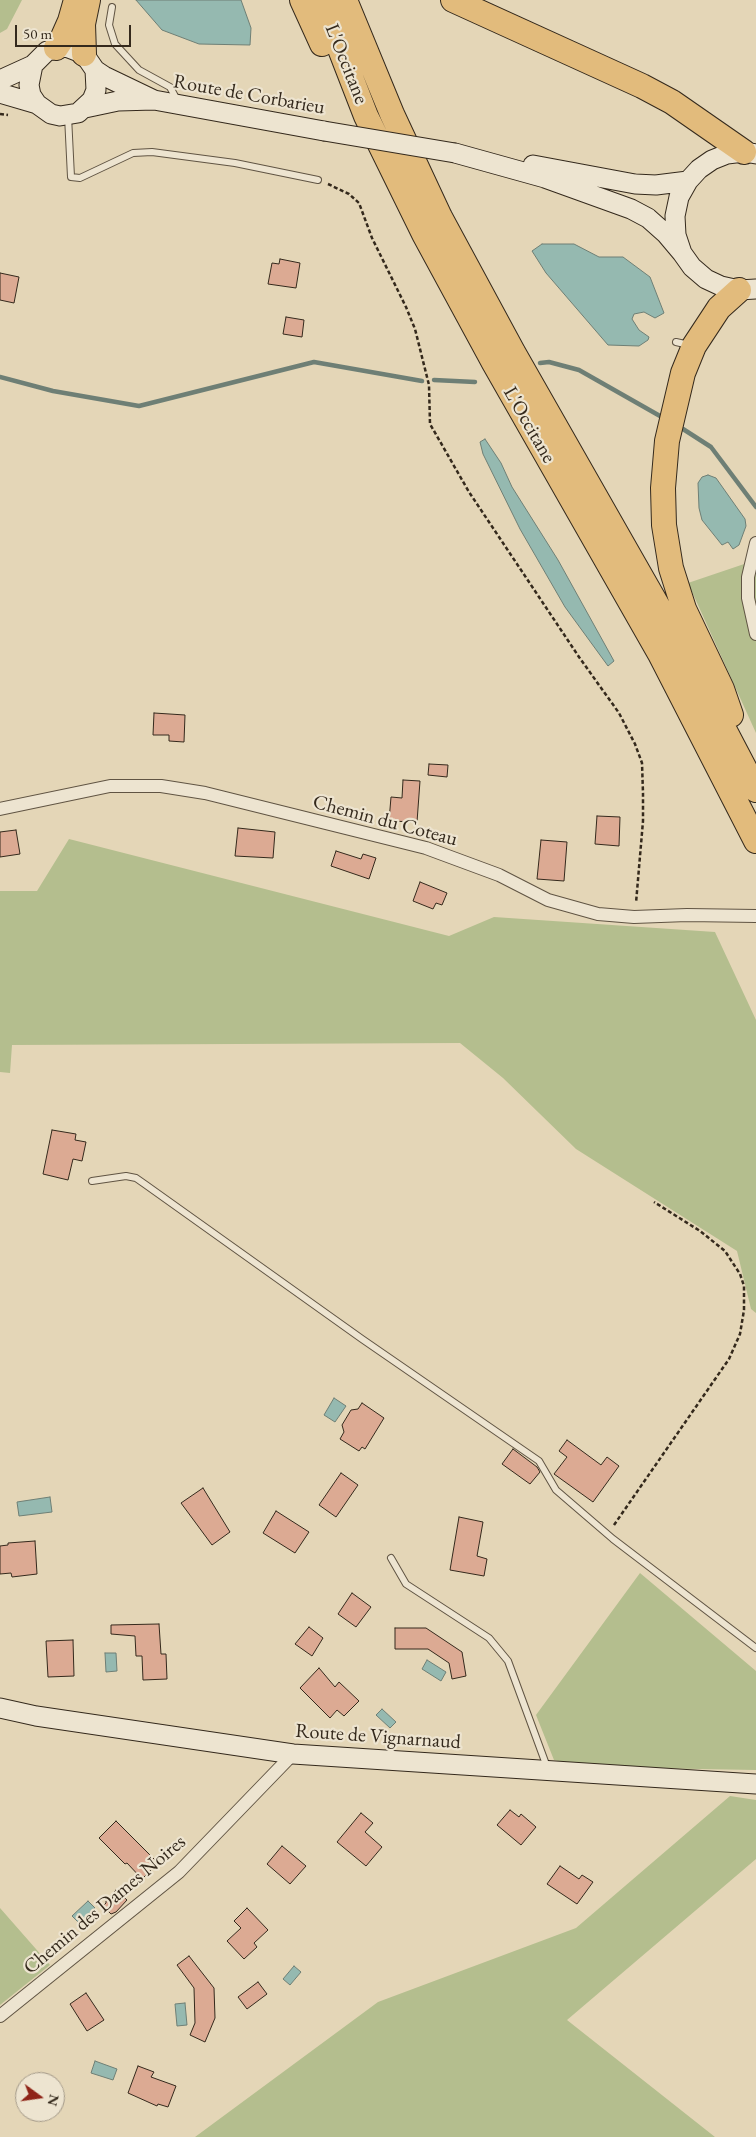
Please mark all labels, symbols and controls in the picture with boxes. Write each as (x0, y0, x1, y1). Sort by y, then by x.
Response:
scale bar (18, 15, 134, 47)
street label: L'Occitane (319, 20, 373, 108)
text: 50 m (23, 24, 52, 43)
street label: Route de Corbarieu (171, 70, 327, 120)
street label: L'Occitane (498, 382, 560, 468)
street label: Chemin du Coteau (310, 790, 460, 852)
street label: Route de Vignarnaud (294, 1719, 462, 1755)
street label: Chemin des Dames Noires (19, 1830, 191, 1980)
north arrow (15, 2072, 65, 2122)
text: N (43, 2093, 64, 2108)

